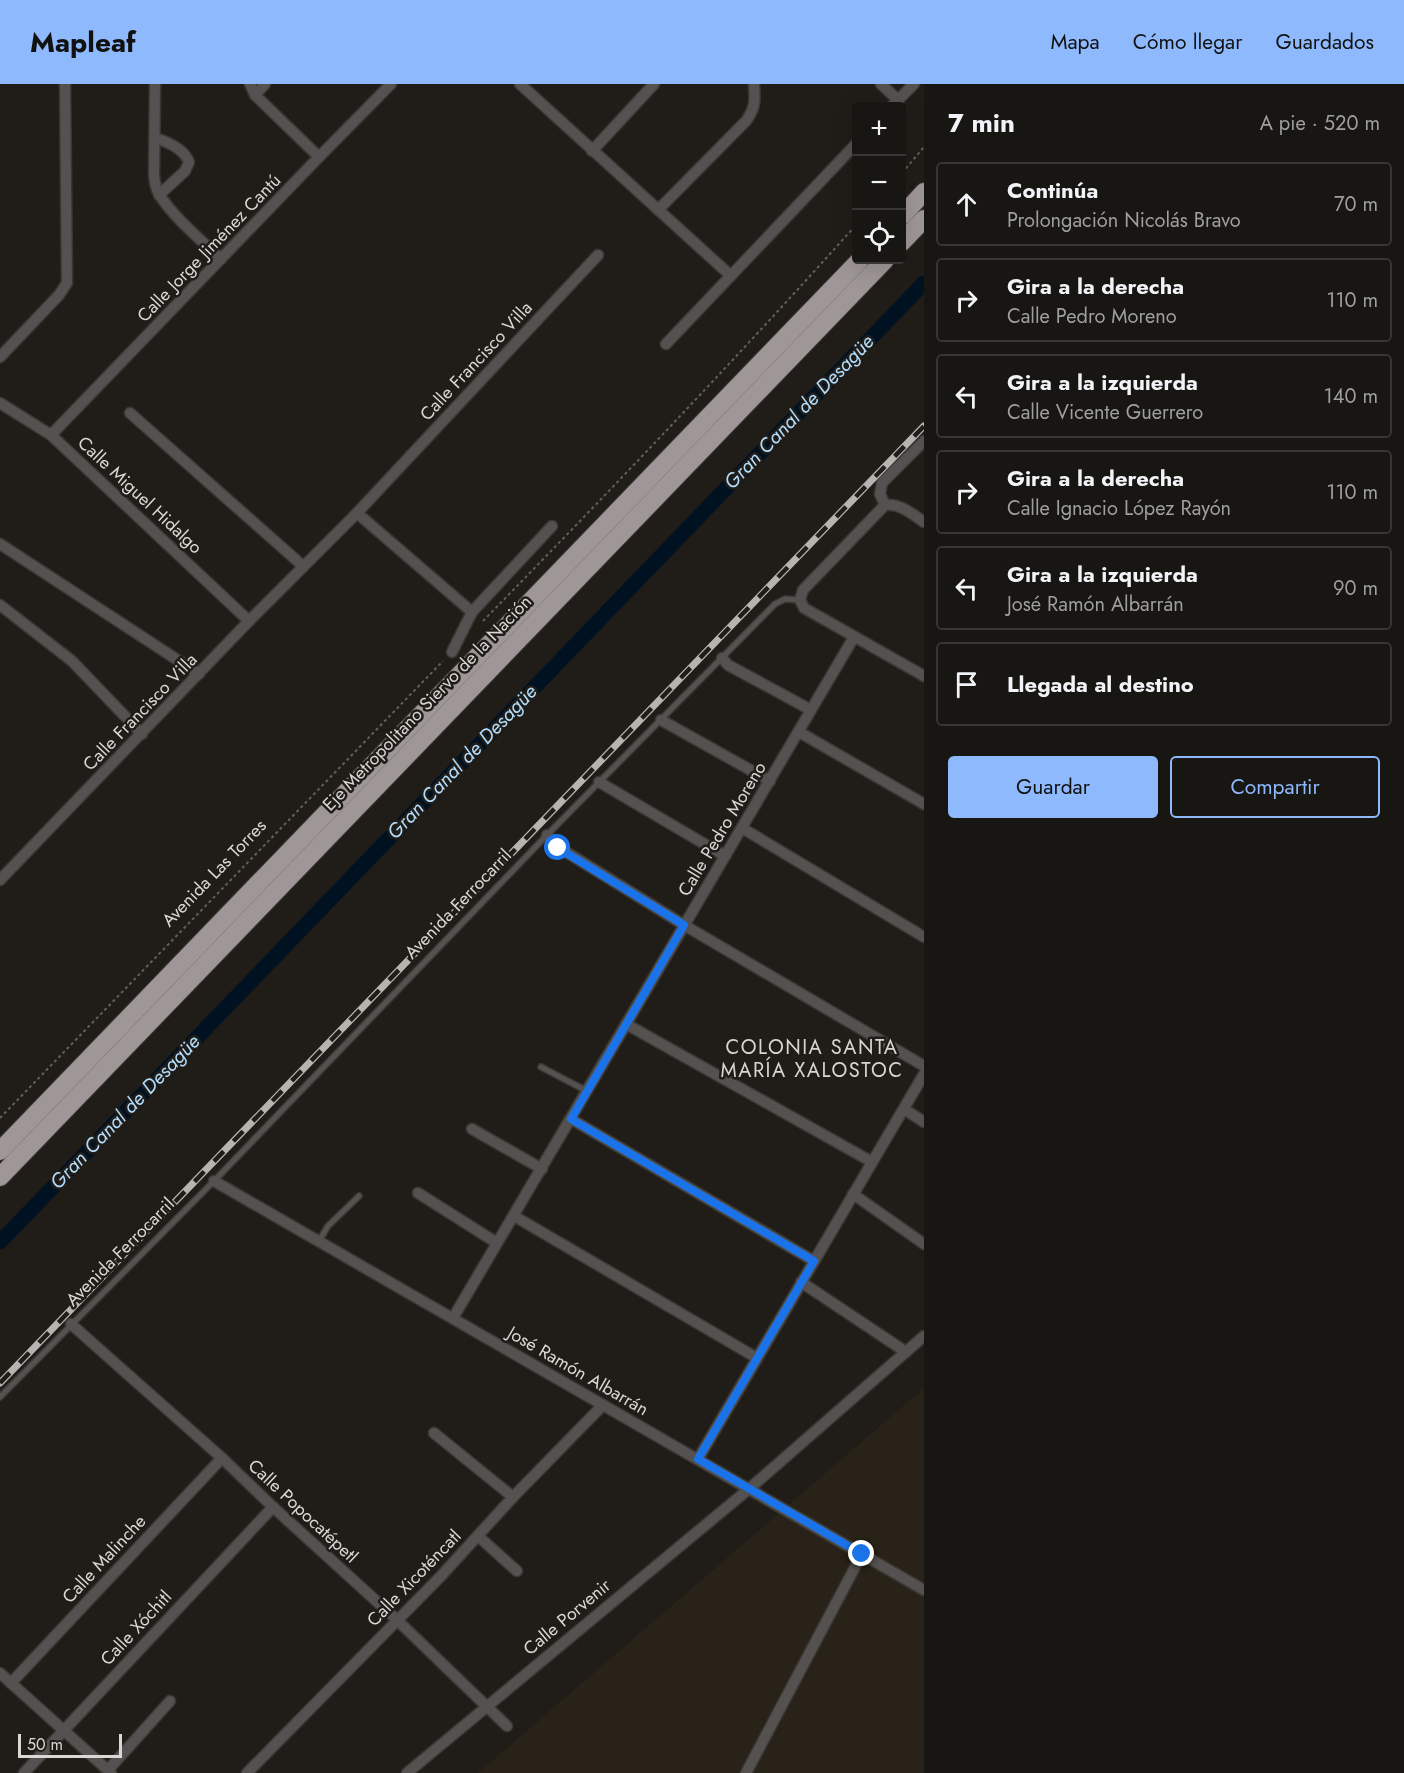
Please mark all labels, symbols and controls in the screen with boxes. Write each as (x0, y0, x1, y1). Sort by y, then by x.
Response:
text: Mapleaf (30, 22, 136, 63)
text: Mapa (1050, 27, 1100, 57)
text: Cómo llegar (1133, 27, 1242, 57)
text: Guardados (1275, 27, 1374, 57)
map controls (852, 102, 906, 264)
button: + (852, 102, 906, 156)
text: 7 min (948, 104, 1015, 142)
text: A pie · 520 m (1260, 109, 1380, 138)
button: − (852, 156, 906, 210)
street label: Calle Jorge Jiménez Cantú (131, 168, 287, 328)
text: Continúa (1007, 174, 1098, 206)
icon: ahead (950, 188, 983, 221)
text: 70 m (1334, 190, 1378, 219)
text: Prolongación Nicolás Bravo (1007, 206, 1241, 235)
button: locate (852, 210, 906, 264)
text: Gira a la derecha (1007, 270, 1184, 302)
icon: right (950, 284, 983, 317)
text: 110 m (1326, 286, 1378, 315)
street label: Calle Francisco Villa (414, 296, 538, 426)
text: Calle Pedro Moreno (1007, 302, 1177, 331)
water label: Gran Canal de Desagüe (717, 328, 881, 496)
text: Gira a la izquierda (1007, 366, 1198, 398)
icon: left (950, 380, 983, 413)
text: 140 m (1324, 382, 1378, 411)
text: Calle Vicente Guerrero (1007, 398, 1203, 427)
street label: Calle Miguel Hidalgo (72, 430, 208, 560)
text: Gira a la derecha (1007, 462, 1184, 494)
icon: right (950, 476, 983, 509)
text: 110 m (1326, 478, 1378, 507)
text: Calle Ignacio López Rayón (1007, 494, 1231, 523)
text: Gira a la izquierda (1007, 558, 1198, 590)
icon: left (950, 572, 983, 605)
text: 90 m (1333, 574, 1378, 603)
street label: Eje Metropolitano Siervo de la Nación (316, 589, 538, 817)
text: José Ramón Albarrán (1007, 590, 1184, 619)
street label: Calle Francisco Villa (77, 647, 203, 777)
icon: arrive (950, 668, 983, 701)
text: Llegada al destino (1007, 668, 1194, 700)
water label: Gran Canal de Desagüe (380, 678, 544, 846)
button: Guardar (948, 756, 1158, 818)
button: Compartir (1170, 756, 1380, 818)
street label: Calle Pedro Moreno (672, 757, 773, 901)
street label: Avenida Las Torres (156, 813, 272, 933)
route start (544, 834, 570, 860)
street label: Avenida Ferrocarril (398, 843, 518, 965)
water label: Gran Canal de Desagüe (43, 1028, 207, 1196)
district label: COLONIA SANTA MARÍA XALOSTOC (721, 1033, 903, 1085)
street label: Avenida Ferrocarril (60, 1192, 180, 1312)
street label: José Ramón Albarrán (501, 1319, 653, 1422)
street label: Calle Popocatépetl (242, 1453, 364, 1569)
street label: Calle Malinche (56, 1509, 152, 1609)
street label: Calle Xicoténcatl (361, 1524, 467, 1632)
route end (848, 1540, 874, 1566)
street label: Calle Porvenir (518, 1572, 617, 1661)
street label: Calle Xóchitl (94, 1585, 178, 1671)
scale bar (18, 1731, 122, 1758)
text: 50 m (27, 1733, 63, 1756)

